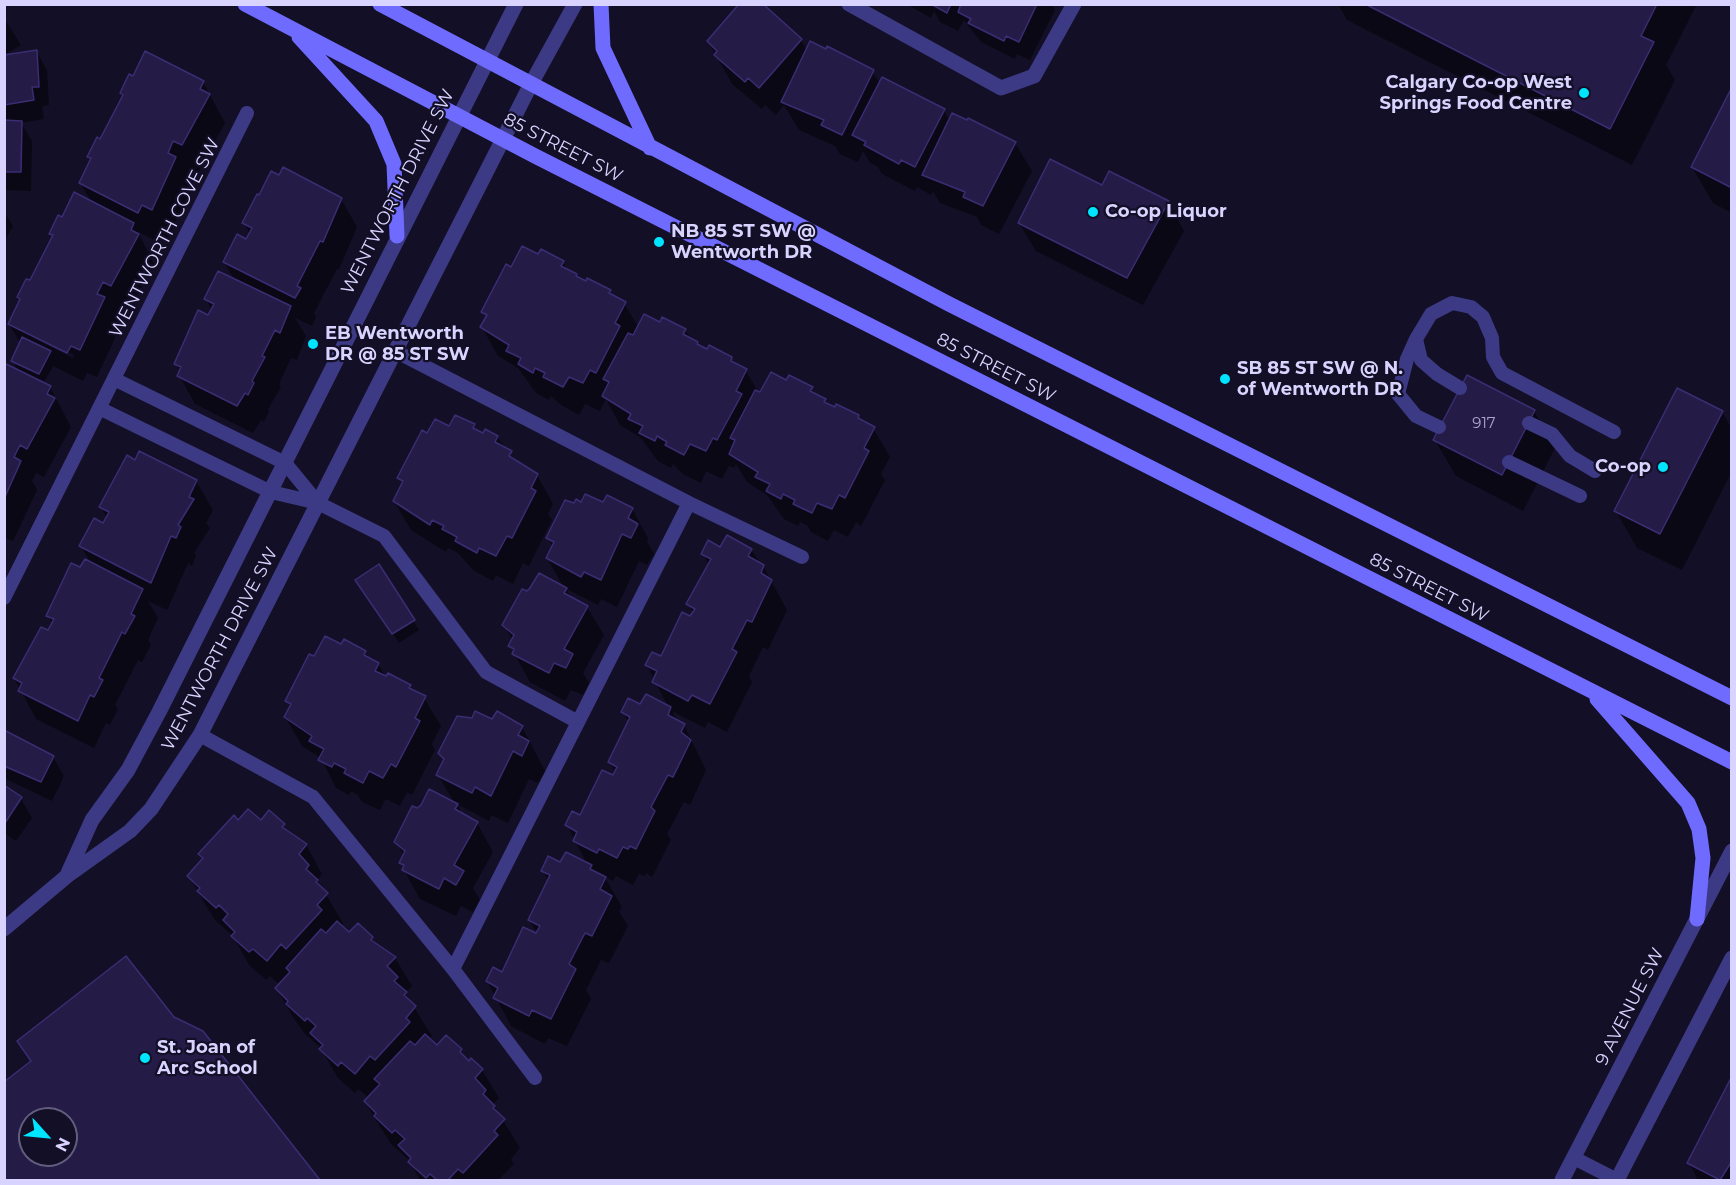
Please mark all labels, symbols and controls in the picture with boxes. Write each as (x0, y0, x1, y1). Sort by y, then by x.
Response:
place label: Calgary Co-op West Springs Food Centre (1380, 72, 1572, 115)
street label: WENTWORTH DRIVE SW (337, 86, 459, 298)
marker: Calgary Co-op West Springs Food Centre (1577, 86, 1591, 100)
street label: 85 STREET SW (500, 109, 626, 187)
street label: WENTWORTH COVE SW (105, 135, 225, 341)
place label: Co-op Liquor (1105, 201, 1227, 223)
marker: Co-op Liquor (1086, 205, 1100, 219)
place label: NB 85 ST SW @ Wentworth DR (671, 221, 816, 264)
marker: NB 85 ST SW @ Wentworth DR (652, 235, 666, 249)
place label: EB Wentworth DR @ 85 ST SW (325, 323, 470, 366)
street label: 85 STREET SW (933, 329, 1059, 407)
marker: EB Wentworth DR @ 85 ST SW (306, 337, 320, 351)
place label: SB 85 ST SW @ N. of Wentworth DR (1237, 358, 1403, 400)
marker: SB 85 ST SW @ N. of Wentworth DR (1218, 372, 1232, 386)
house number: 917 (1472, 415, 1496, 433)
place label: Co-op (1595, 456, 1651, 478)
marker: Co-op (1656, 460, 1670, 474)
street label: WENTWORTH DRIVE SW (157, 544, 283, 754)
street label: 85 STREET SW (1366, 549, 1492, 627)
street label: 9 AVENUE SW (1591, 945, 1669, 1069)
place label: St. Joan of Arc School (157, 1037, 258, 1080)
marker: St. Joan of Arc School (138, 1051, 152, 1065)
north arrow (18, 1107, 78, 1167)
text: N (51, 1134, 74, 1155)

